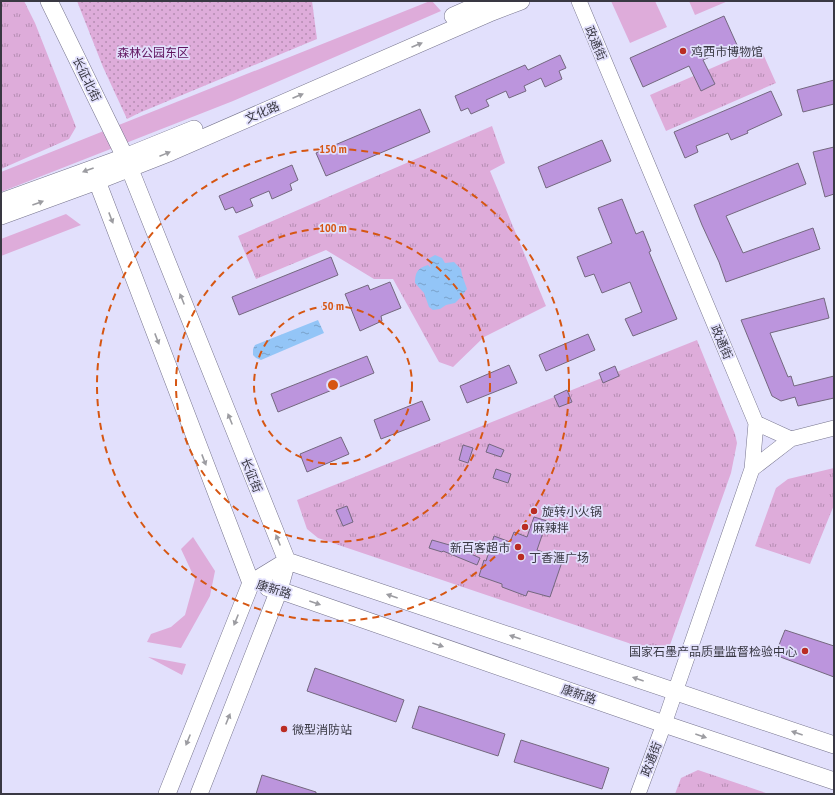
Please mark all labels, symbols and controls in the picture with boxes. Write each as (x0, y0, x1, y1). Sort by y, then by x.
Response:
street label: 政通街 (582, 23, 610, 63)
one-way arrow (411, 41, 423, 47)
place label: 鸡西市博物馆 (691, 44, 763, 59)
park label: 森林公园东区 (117, 45, 189, 60)
marker: 鸡西市博物馆 (678, 46, 688, 56)
street label: 长征北街 (70, 54, 104, 104)
one-way arrow (292, 93, 304, 99)
street label: 文化路 (242, 98, 282, 126)
text: 150 m (319, 141, 347, 156)
one-way arrow (160, 150, 172, 156)
one-way arrow (82, 168, 94, 174)
one-way arrow (32, 199, 44, 205)
one-way arrow (108, 212, 114, 224)
text: 100 m (319, 220, 347, 235)
one-way arrow (178, 292, 184, 304)
text: 50 m (322, 298, 344, 313)
street label: 政通街 (708, 322, 736, 362)
one-way arrow (155, 333, 161, 345)
centre of rings (326, 378, 340, 392)
one-way arrow (227, 414, 233, 425)
one-way arrow (201, 455, 207, 467)
street label: 长征街 (238, 455, 266, 495)
place label: 旋转小火锅 (542, 504, 602, 519)
marker: 旋转小火锅 (529, 506, 539, 516)
place label: 麻辣拌 (533, 520, 569, 535)
marker: 麻辣拌 (520, 522, 530, 532)
one-way arrow (275, 533, 281, 545)
place label: 新百客超市 (450, 540, 510, 555)
marker: 新百客超市 (513, 542, 523, 552)
place label: 丁香滙广场 (529, 550, 589, 565)
marker: 丁香滙广场 (516, 552, 526, 562)
street label: 康新路 (255, 577, 293, 601)
one-way arrow (385, 593, 397, 599)
one-way arrow (309, 600, 321, 606)
one-way arrow (233, 614, 239, 626)
one-way arrow (509, 634, 521, 640)
one-way arrow (432, 642, 444, 648)
place label: 国家石墨产品质量监督检验中心 (629, 644, 797, 659)
marker: 国家石墨产品质量监督检验中心 (800, 646, 810, 656)
one-way arrow (632, 676, 644, 682)
street label: 康新路 (560, 681, 598, 707)
one-way arrow (226, 712, 232, 724)
place label: 微型消防站 (292, 722, 352, 737)
marker: 微型消防站 (279, 724, 289, 734)
one-way arrow (791, 729, 803, 735)
one-way arrow (695, 733, 707, 739)
one-way arrow (185, 735, 191, 747)
street label: 政通街 (638, 740, 664, 778)

